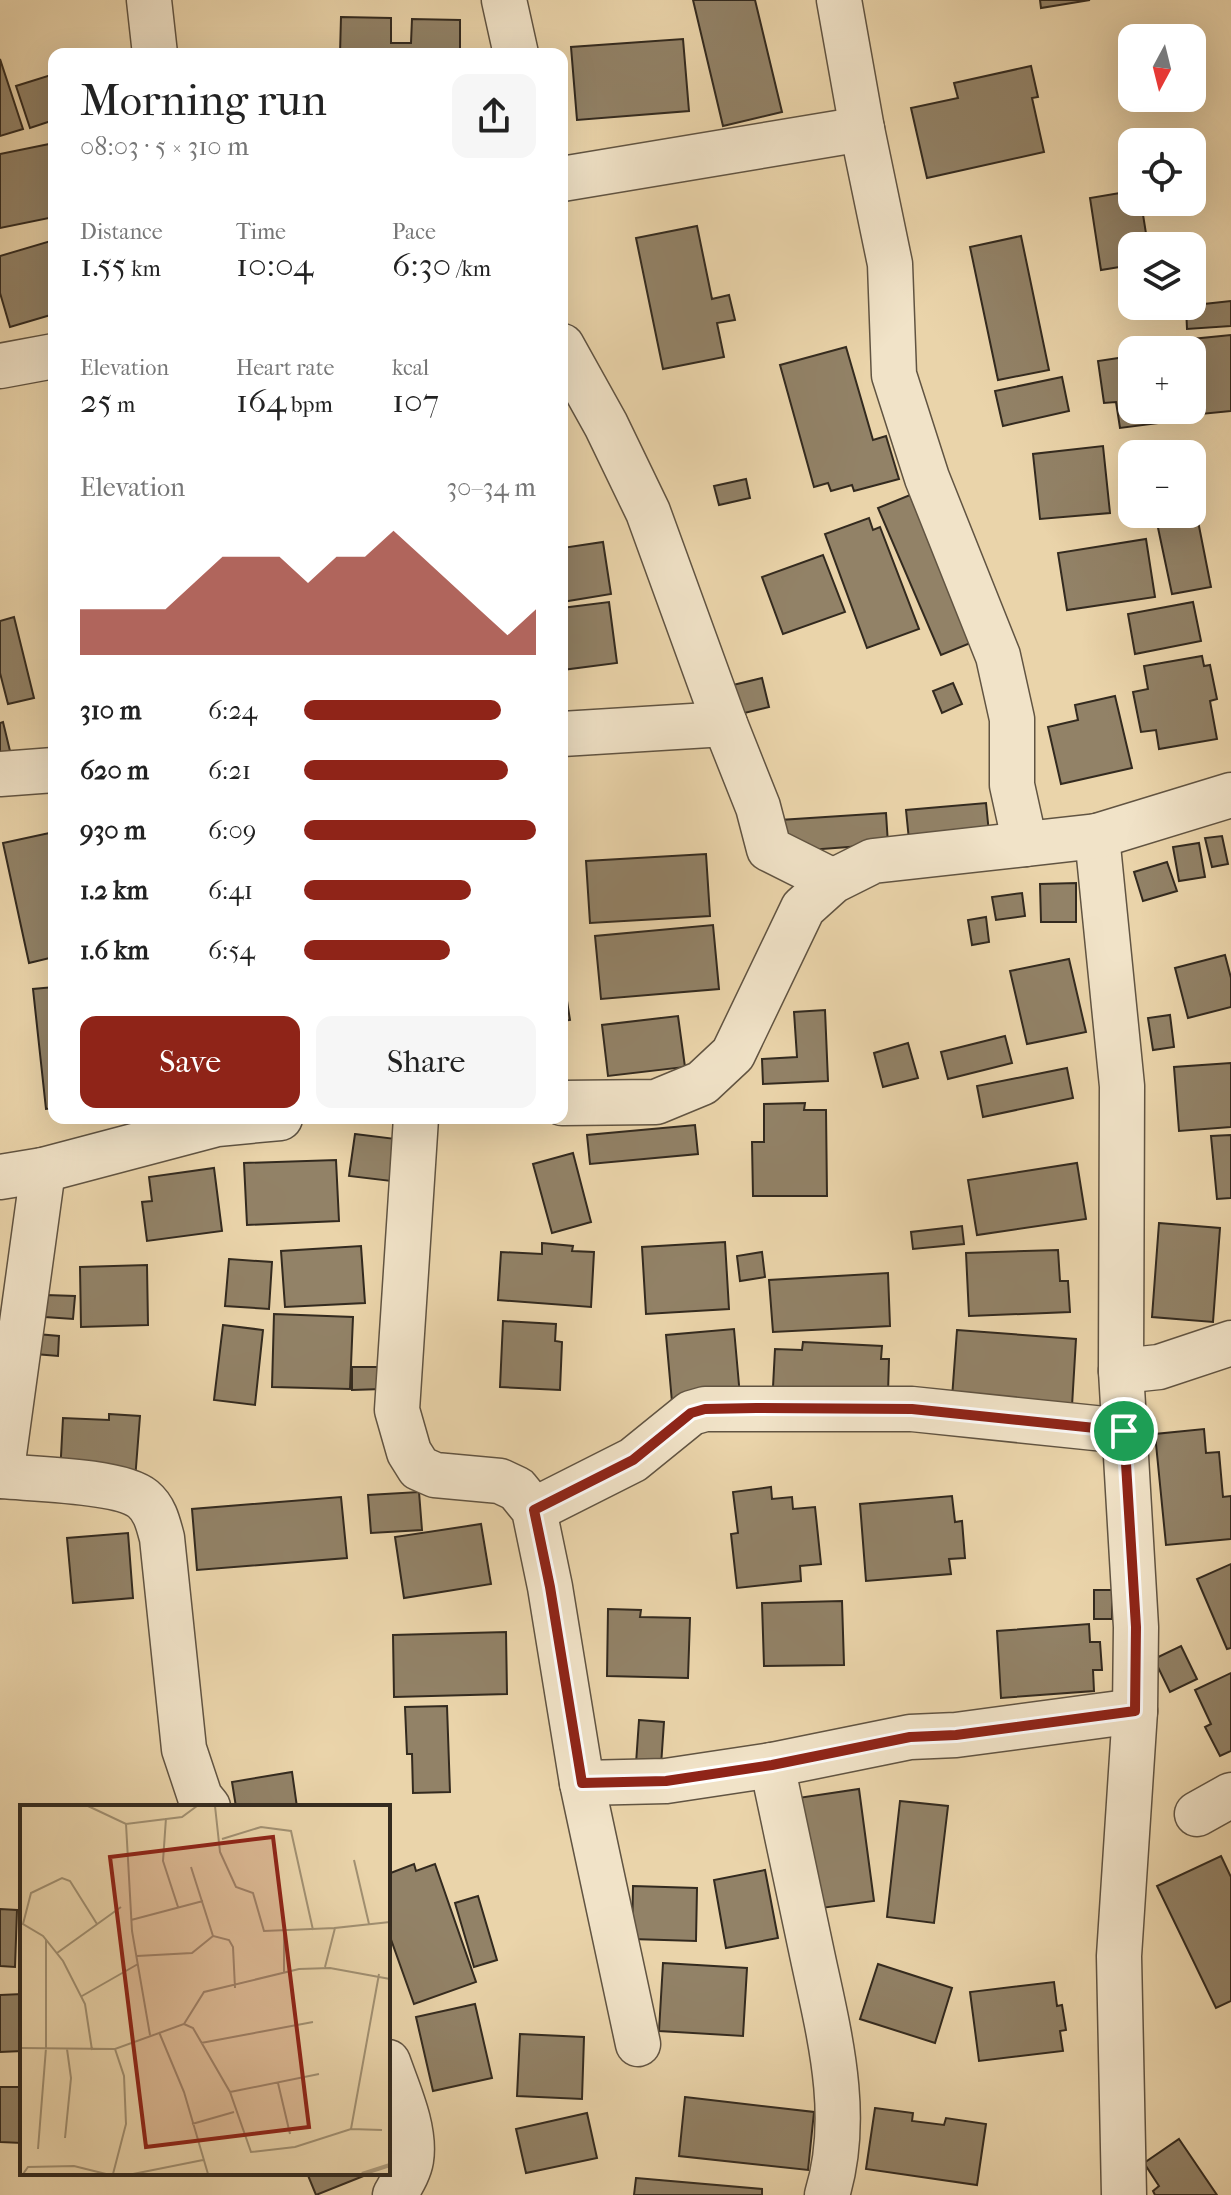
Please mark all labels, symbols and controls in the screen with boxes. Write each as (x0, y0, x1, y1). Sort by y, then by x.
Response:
north arrow (1118, 24, 1206, 112)
map controls (1118, 24, 1206, 528)
button: share (452, 74, 536, 158)
text: Morning run (80, 75, 327, 126)
button: locate (1118, 128, 1206, 216)
text: 08:03 · 5 × 310 m (80, 131, 249, 162)
text: Distance (80, 219, 163, 245)
text: Time (236, 219, 286, 245)
text: Pace (392, 219, 436, 245)
button: layers (1118, 232, 1206, 320)
text: 1.55 (80, 245, 127, 285)
text: 10:04 (236, 245, 313, 285)
text: 6:30 (392, 245, 451, 285)
text: km (127, 256, 161, 282)
text: /km (451, 256, 491, 282)
button: + (1118, 336, 1206, 424)
text: Elevation (80, 355, 169, 381)
text: Heart rate (236, 355, 335, 381)
text: kcal (392, 355, 429, 381)
text: 25 (80, 381, 112, 421)
text: 164 (236, 381, 286, 421)
text: 107 (392, 381, 439, 421)
text: m (112, 392, 135, 418)
text: bpm (286, 392, 333, 418)
button: − (1118, 440, 1206, 528)
text: Elevation (80, 472, 185, 503)
text: 30–34 m (446, 472, 536, 503)
text: 310 m (80, 695, 141, 726)
text: 6:24 (208, 695, 257, 726)
text: 620 m (80, 755, 149, 786)
text: 6:21 (208, 755, 251, 786)
text: 930 m (80, 815, 146, 846)
text: 6:09 (208, 815, 256, 846)
text: 1.2 km (80, 875, 148, 906)
text: 6:41 (208, 875, 253, 906)
text: 1.6 km (80, 935, 149, 966)
text: 6:54 (208, 935, 255, 966)
button: Save (80, 1016, 300, 1108)
button: Share (316, 1016, 536, 1108)
pin (1090, 1397, 1158, 1465)
icon: arrive (1102, 1409, 1146, 1453)
inset map (20, 1805, 390, 2175)

